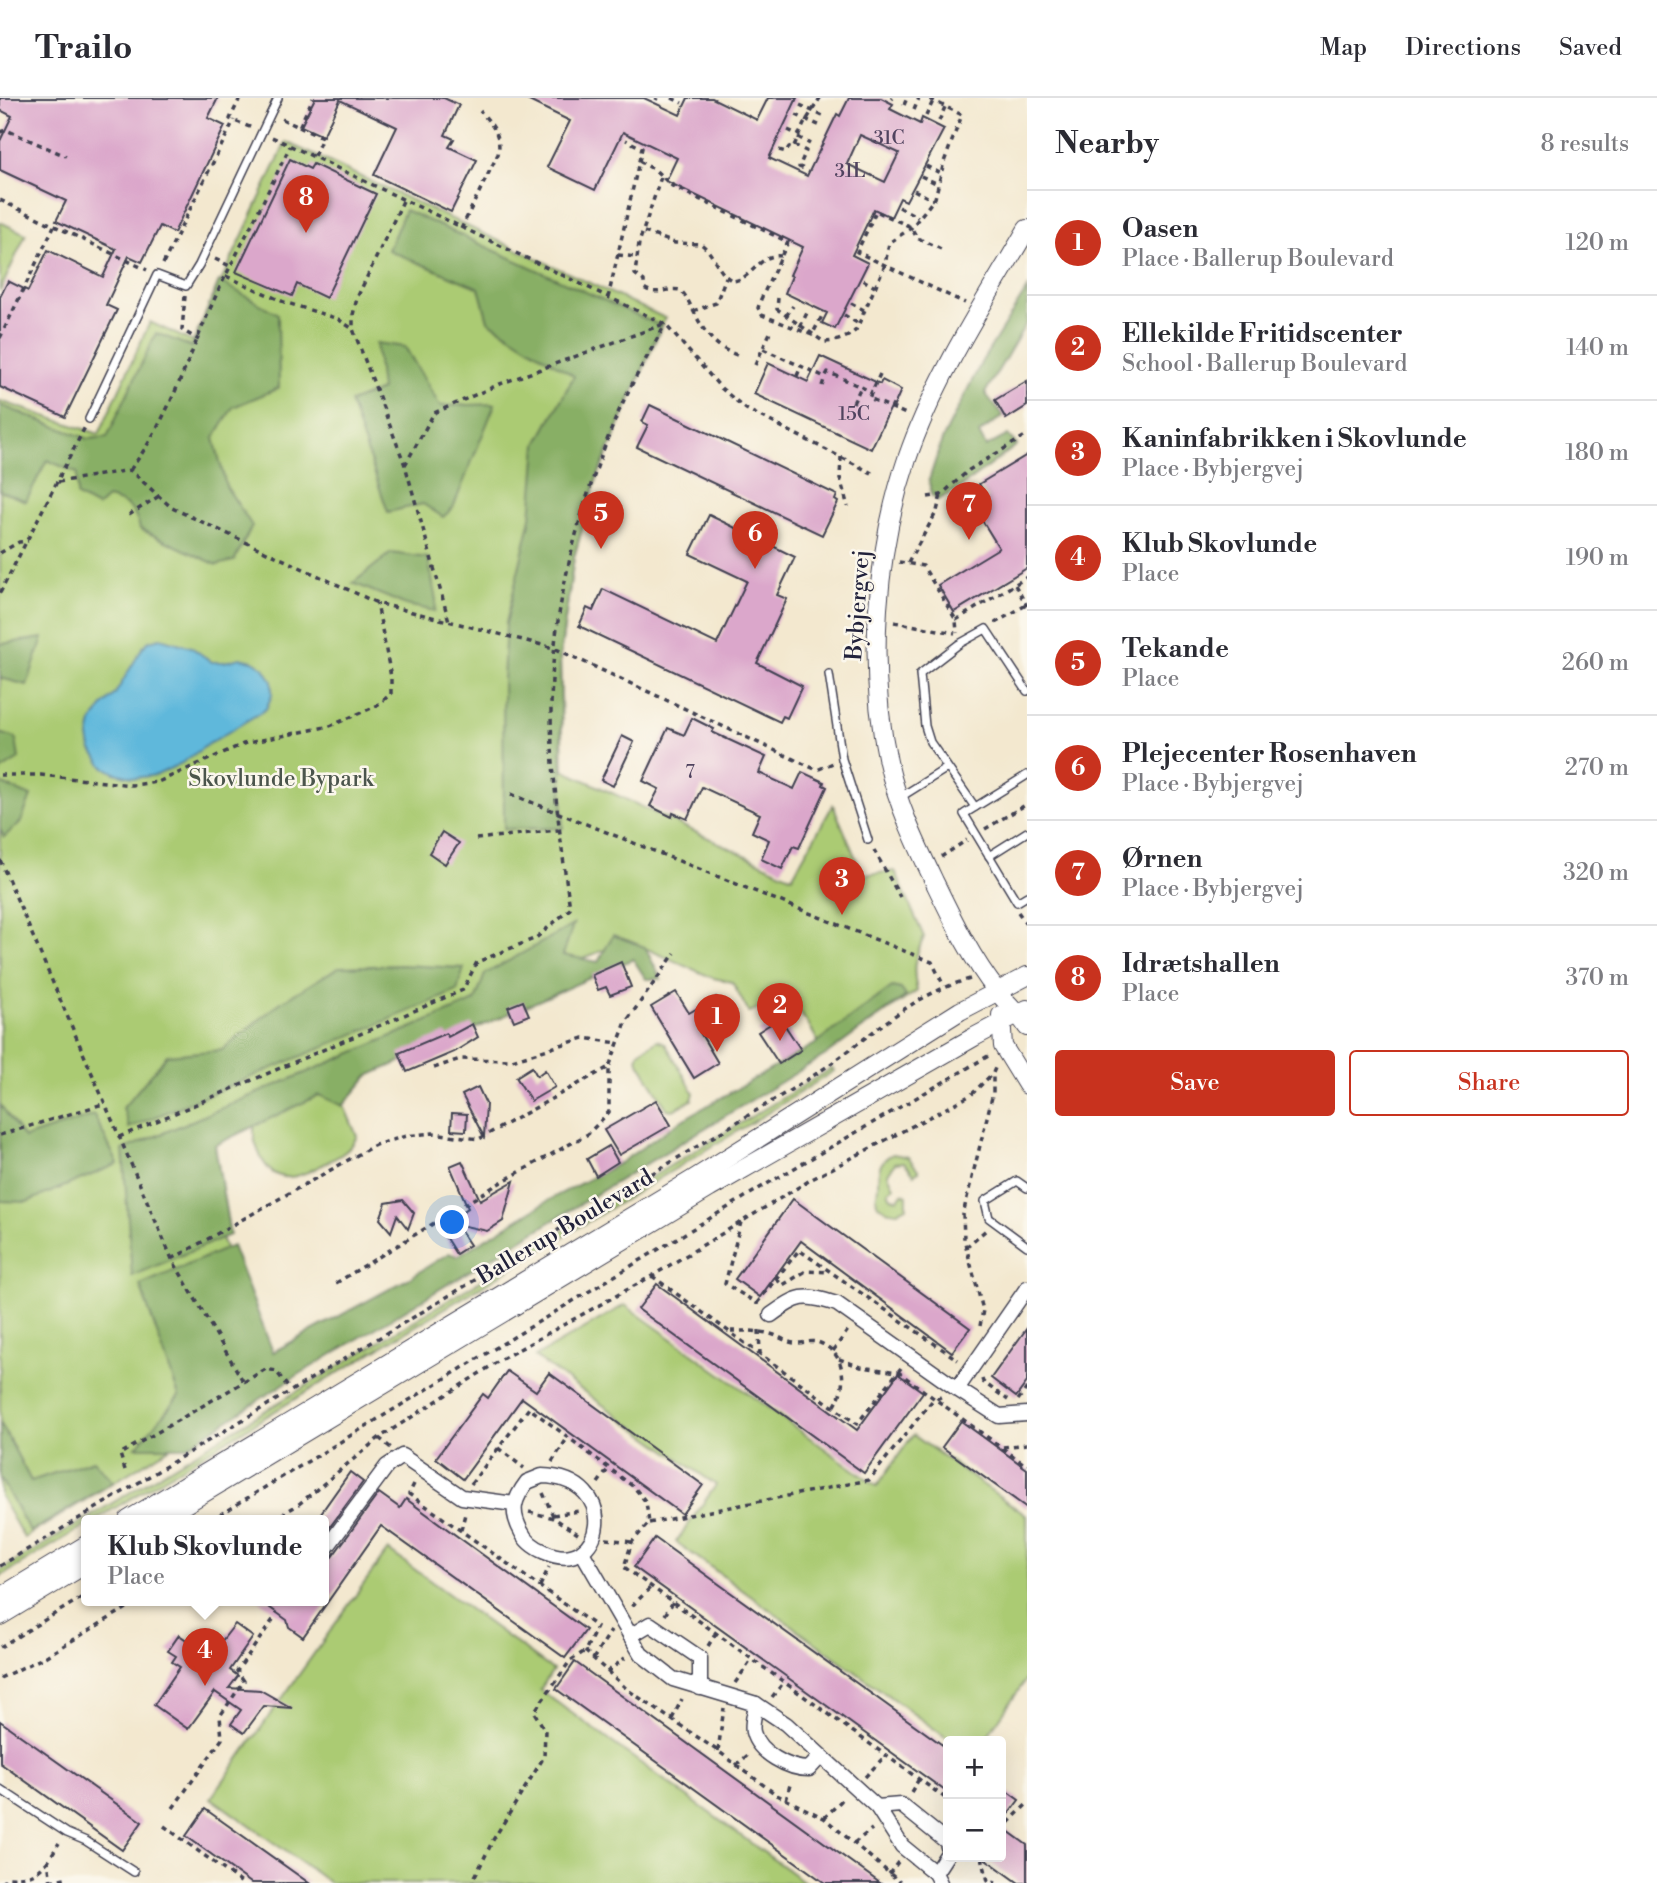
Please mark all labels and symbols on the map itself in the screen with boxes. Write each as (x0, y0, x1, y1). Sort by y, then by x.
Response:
house number: 31C (873, 126, 905, 150)
house number: 31L (835, 159, 865, 183)
pin: 8 (283, 175, 329, 233)
house number: 15C (838, 402, 870, 426)
pin: 7 (946, 482, 992, 540)
pin: 5 (578, 491, 624, 549)
pin: 6 (732, 511, 778, 569)
street label: Bybjergvej (840, 549, 876, 662)
house number: 7 (685, 760, 695, 784)
park label: Skovlunde Bypark (188, 765, 375, 793)
pin: 3 (819, 857, 865, 915)
pin: 2 (757, 983, 803, 1041)
pin: 1 (694, 994, 740, 1052)
street label: Ballerup Boulevard (471, 1163, 658, 1291)
your location (435, 1205, 469, 1239)
pin: 4 (182, 1628, 228, 1686)

